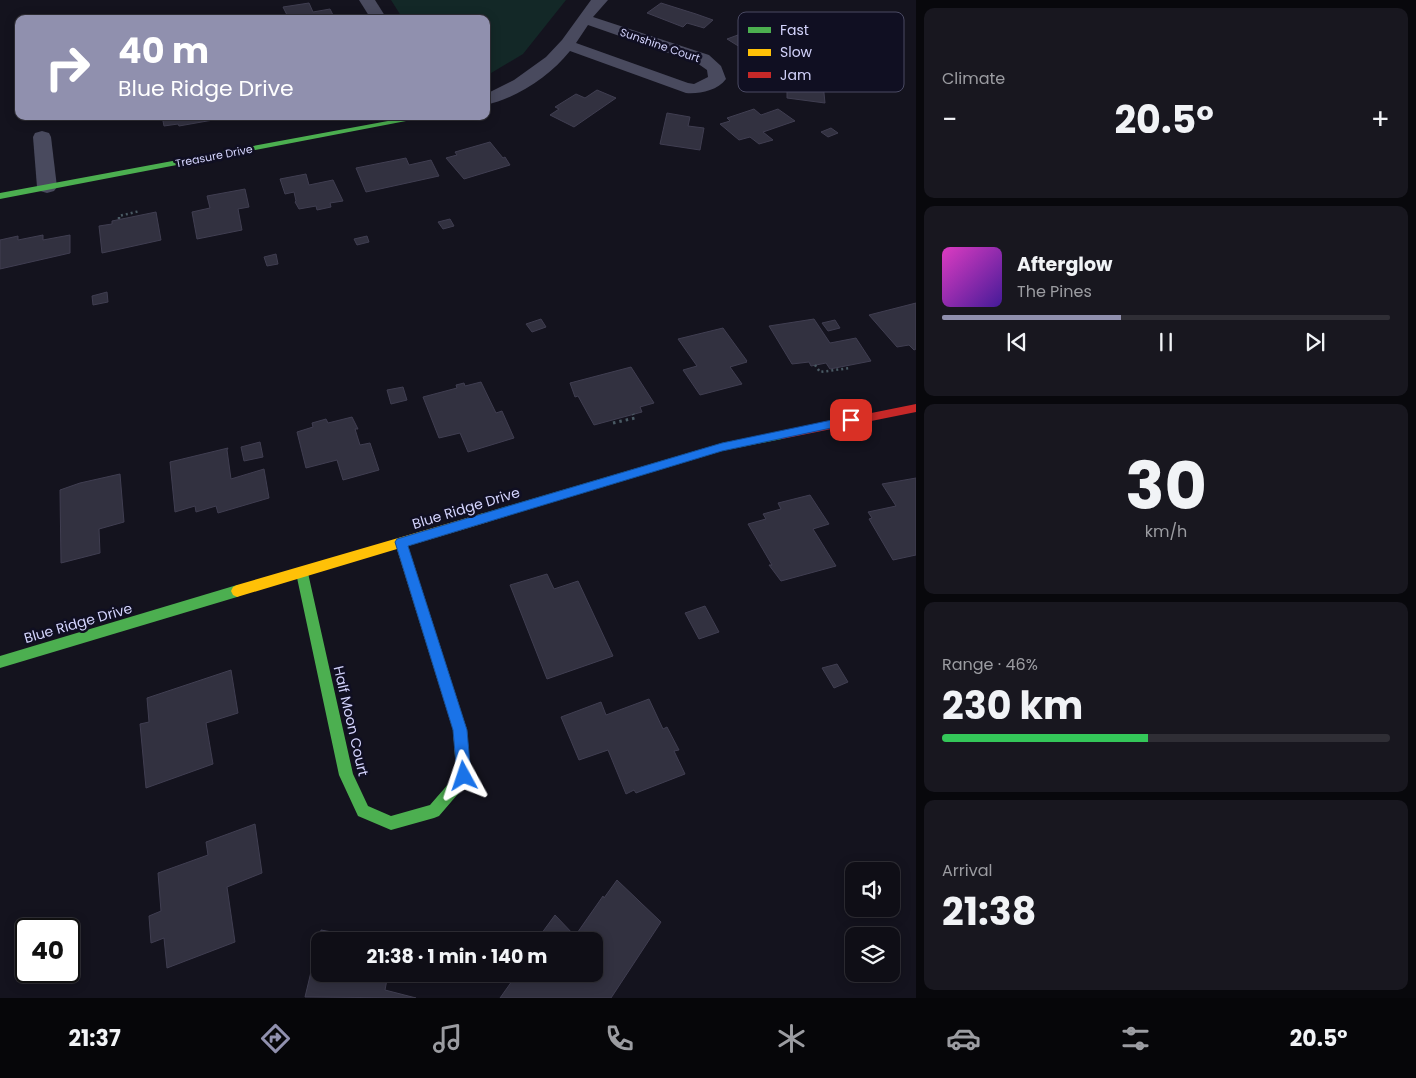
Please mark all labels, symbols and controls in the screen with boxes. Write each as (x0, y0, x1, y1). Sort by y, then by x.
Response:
legend (738, 12, 904, 92)
text: Fast (780, 20, 809, 40)
street label: Sunshine Court (618, 24, 702, 66)
text: 40 m (118, 26, 209, 75)
icon: right (35, 35, 100, 100)
text: Slow (780, 42, 813, 62)
text: Jam (780, 65, 811, 85)
text: Climate (942, 67, 1005, 90)
text: Blue Ridge Drive (118, 73, 294, 104)
text: 20.5° (1114, 93, 1214, 146)
text: − (942, 100, 957, 139)
text: + (1371, 100, 1390, 139)
street label: Treasure Drive (174, 141, 254, 171)
text: Afterglow (1017, 251, 1112, 278)
text: The Pines (1017, 280, 1092, 303)
icon: previous (1003, 328, 1031, 356)
icon: pause (1152, 328, 1180, 356)
icon: next (1301, 328, 1329, 356)
pin (830, 399, 872, 441)
icon: arrive (837, 406, 865, 434)
text: 30 (1125, 441, 1207, 532)
street label: Blue Ridge Drive (410, 482, 523, 534)
text: km/h (1145, 520, 1187, 543)
street label: Blue Ridge Drive (22, 598, 135, 648)
text: Range · 46% (942, 653, 1038, 676)
street label: Half Moon Court (329, 664, 373, 778)
text: 230 km (942, 679, 1083, 732)
position arrow (437, 749, 489, 801)
text: Arrival (942, 859, 992, 882)
map controls (845, 862, 900, 982)
button: sound (845, 862, 900, 917)
text: 21:38 (942, 885, 1036, 938)
speed limit sign: 40 (15, 918, 80, 983)
button: layers (845, 927, 900, 982)
text: 21:38 · 1 min · 140 m (367, 943, 547, 970)
icon: directions (258, 1021, 293, 1056)
icon: music (430, 1021, 465, 1056)
icon: phone (602, 1021, 637, 1056)
icon: climate (774, 1021, 809, 1056)
icon: car (946, 1021, 981, 1056)
icon: filters (1118, 1021, 1153, 1056)
text: 21:37 (69, 1023, 121, 1054)
text: 20.5° (1290, 1023, 1347, 1054)

